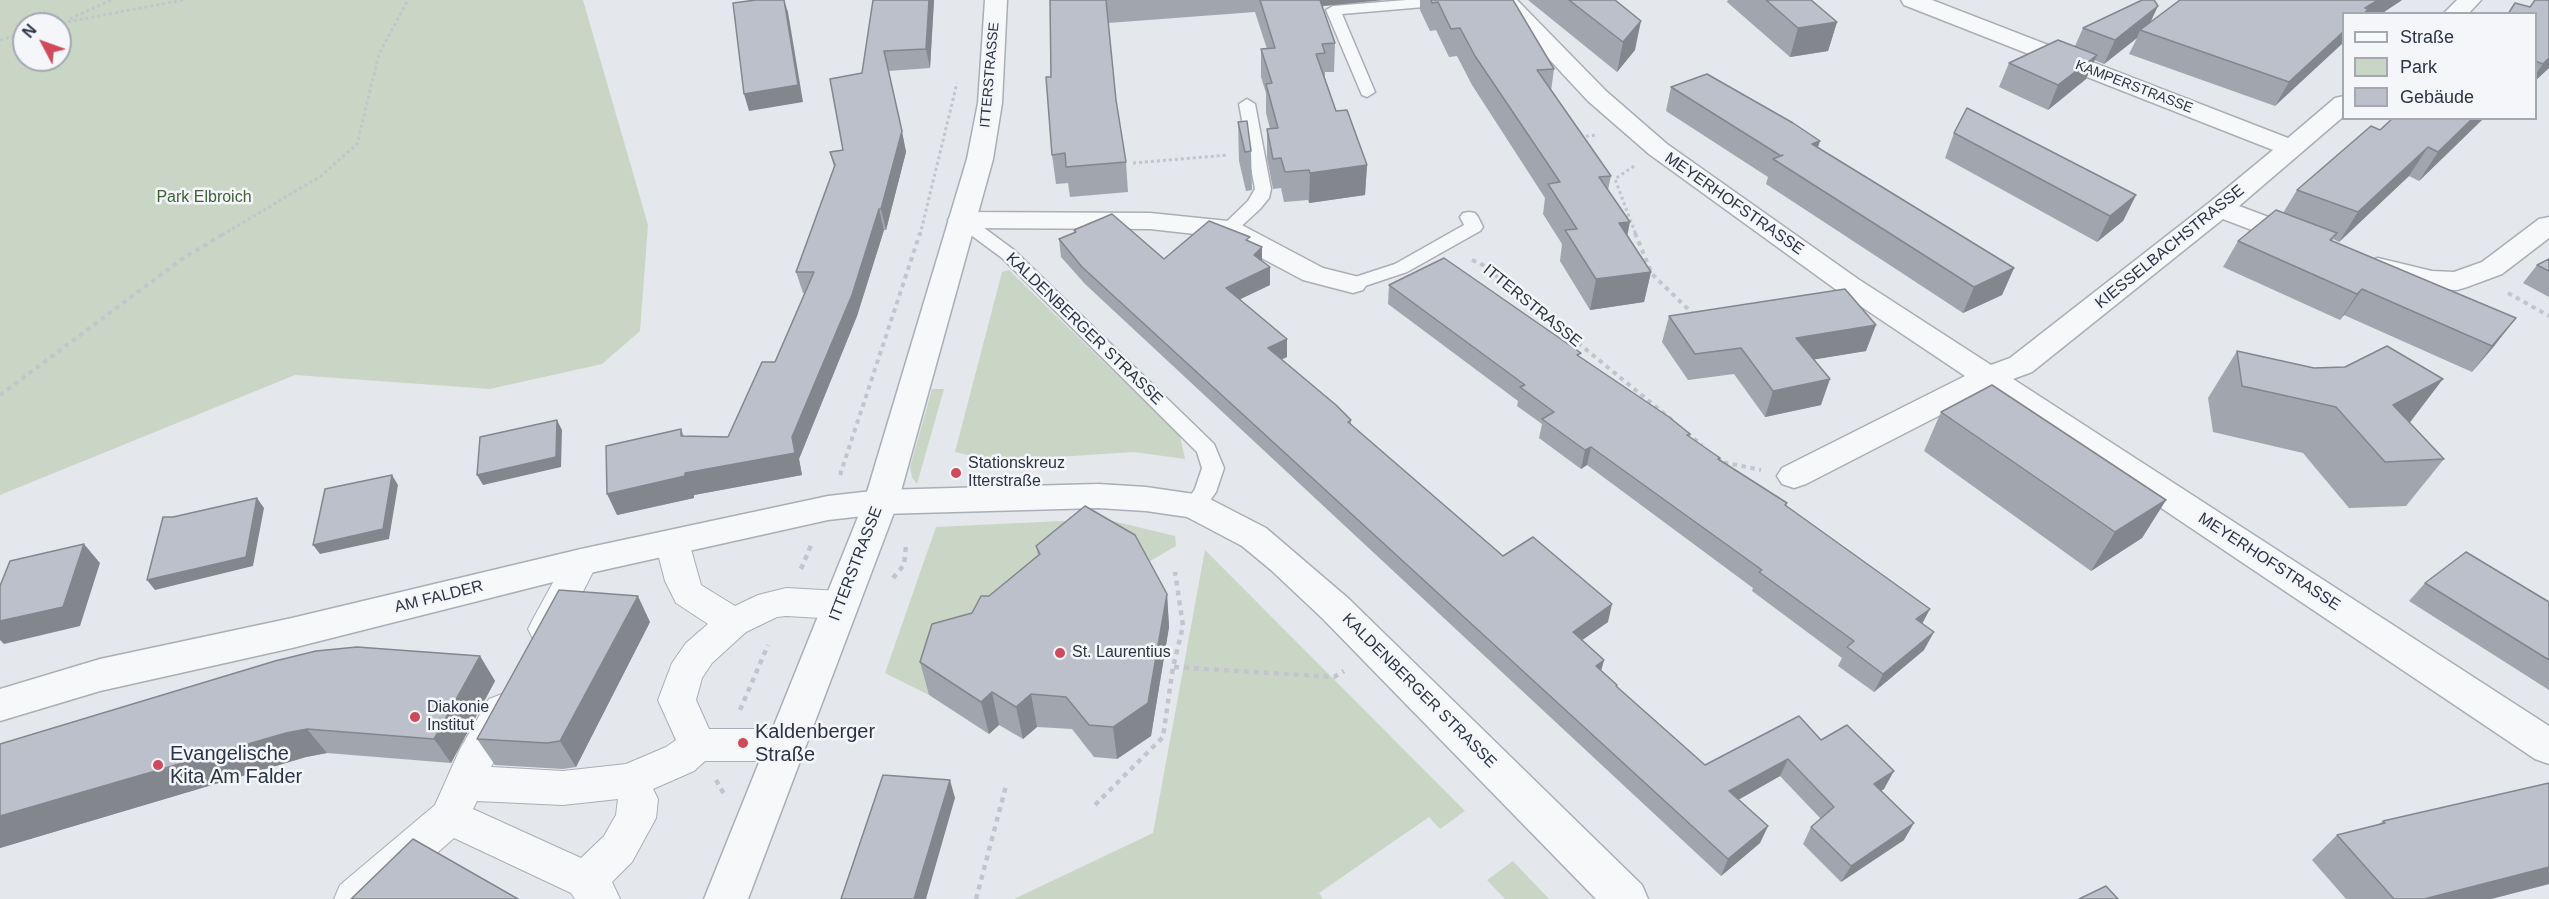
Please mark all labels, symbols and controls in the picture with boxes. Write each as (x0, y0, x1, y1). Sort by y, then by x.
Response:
north arrow (12, 12, 72, 72)
legend (2342, 12, 2537, 120)
text: N (19, 21, 40, 41)
street label: ITTERSTRASSE (977, 22, 1003, 128)
text: Straße (2400, 27, 2454, 47)
street label: KAMPERSTRASSE (2073, 57, 2195, 117)
text: Park (2400, 57, 2437, 77)
text: Gebäude (2400, 87, 2474, 107)
street label: MEYERHOFSTRASSE (1661, 149, 1807, 259)
street label: KIESSELBACHSTRASSE (2092, 181, 2248, 313)
park label: Park Elbroich (156, 188, 252, 208)
street label: KALDENBERGER STRASSE (1002, 249, 1166, 409)
street label: ITTERSTRASSE (1479, 260, 1585, 352)
place label: Stationskreuz Itterstraße (968, 454, 1065, 492)
marker: Stationskreuz Itterstraße (949, 466, 963, 480)
street label: ITTERSTRASSE (825, 504, 887, 624)
street label: MEYERHOFSTRASSE (2194, 509, 2344, 615)
street label: AM FALDER (393, 577, 485, 617)
street label: KALDENBERGER STRASSE (1338, 610, 1500, 772)
place label: St. Laurentius (1072, 643, 1171, 663)
marker: St. Laurentius (1053, 646, 1067, 660)
place label: Diakonie Institut (427, 698, 489, 736)
marker: Diakonie Institut (408, 710, 422, 724)
place label: Kaldenberger Straße (755, 720, 875, 767)
marker: Kaldenberger Straße (736, 736, 750, 750)
place label: Evangelische Kita Am Falder (170, 742, 302, 789)
marker: Evangelische Kita Am Falder (151, 758, 165, 772)

